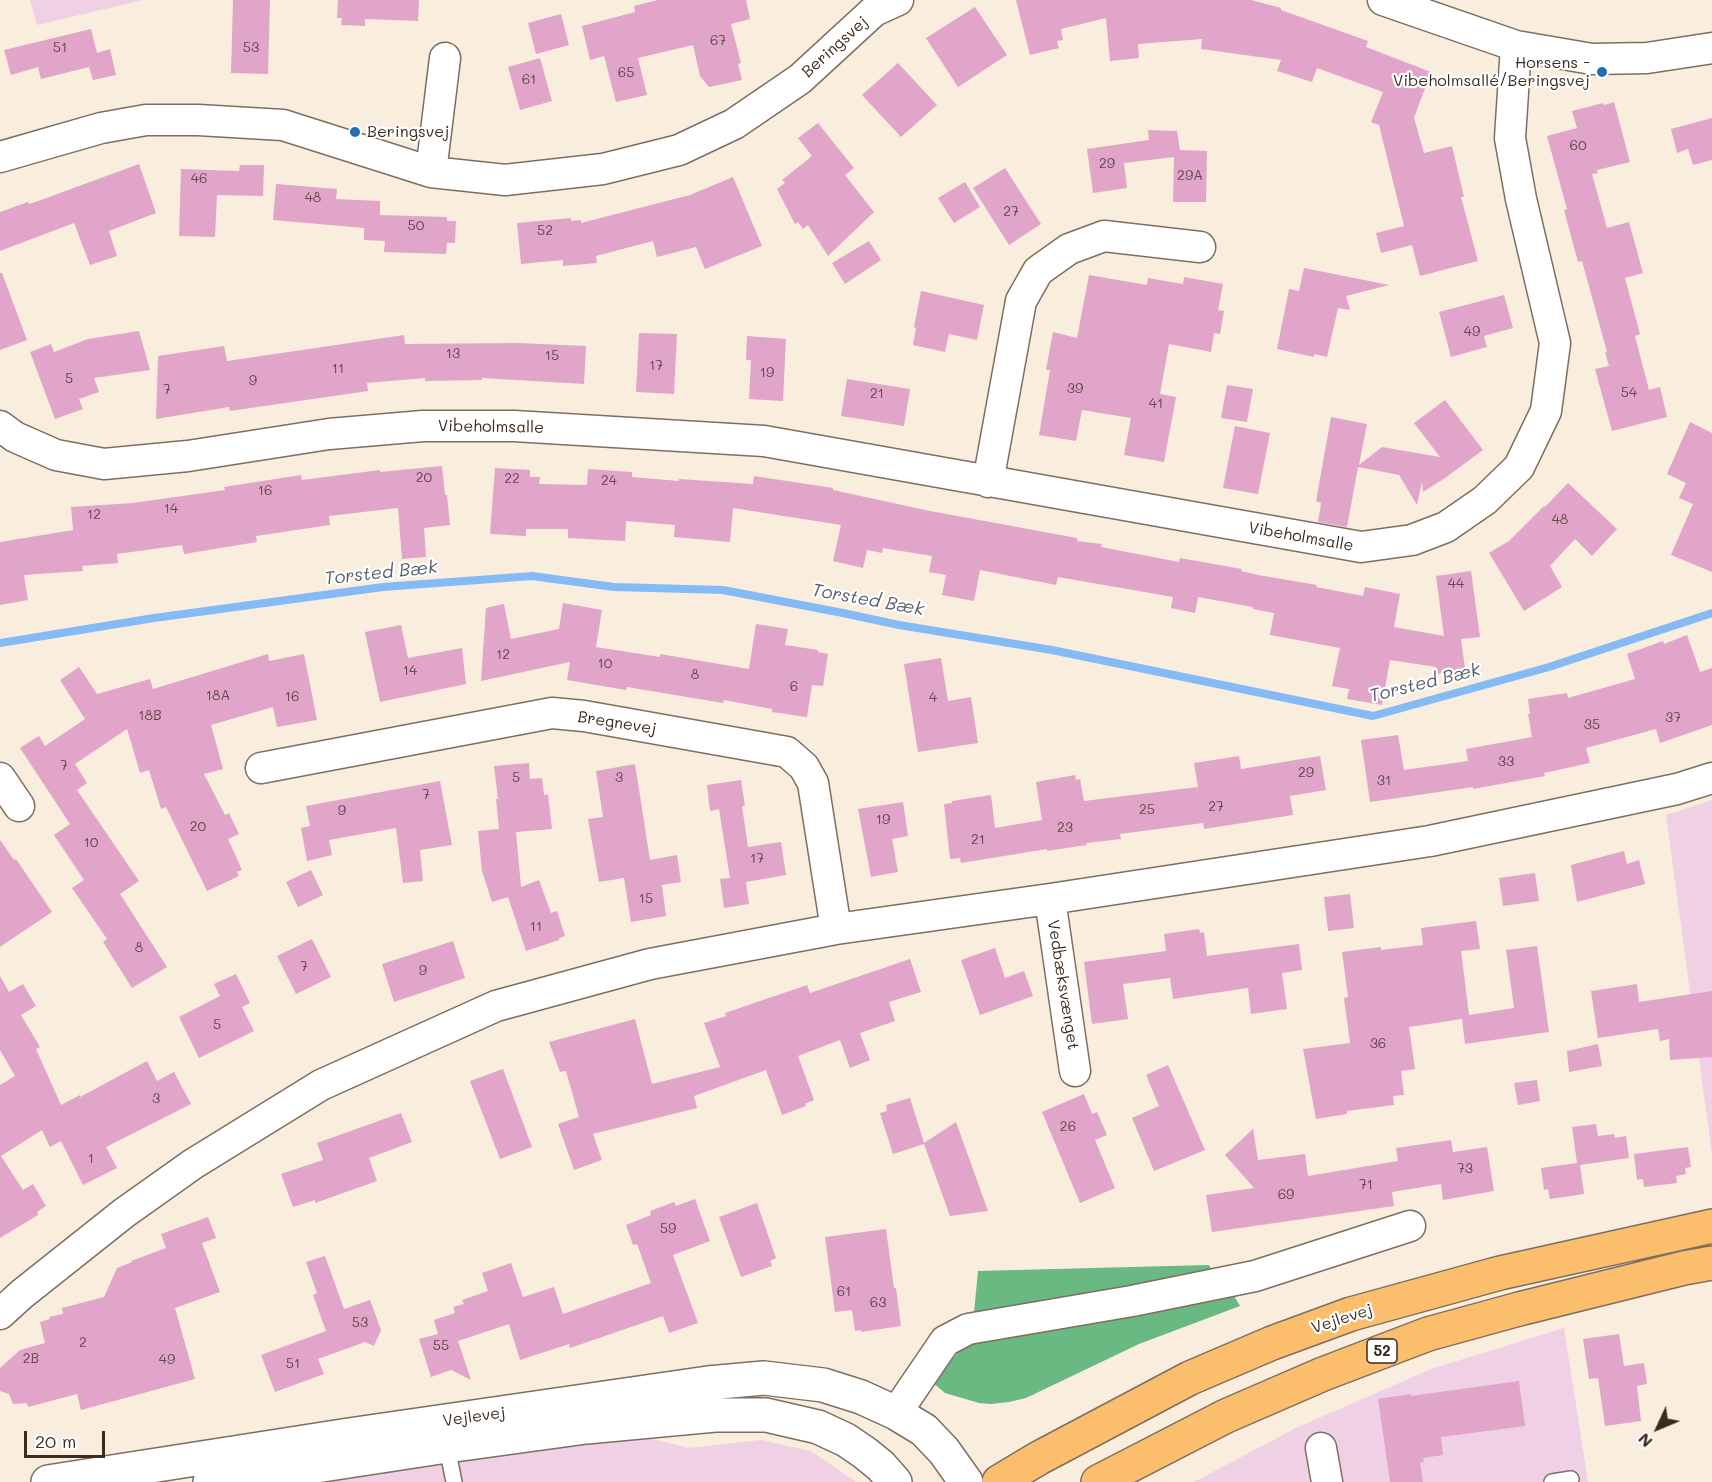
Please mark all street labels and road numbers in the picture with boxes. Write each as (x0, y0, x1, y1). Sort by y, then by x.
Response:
street label: Beringsvej (798, 12, 872, 82)
street label: Vibeholmsalle (438, 416, 544, 438)
street label: Vibeholmsalle (1247, 518, 1355, 556)
street label: Bregnevej (576, 707, 658, 739)
street label: Vedbæksvænget (1043, 919, 1083, 1051)
street label: Vejlevej (1309, 1300, 1375, 1338)
road number: 52 (1367, 1339, 1397, 1363)
street label: Vejlevej (441, 1403, 507, 1431)

